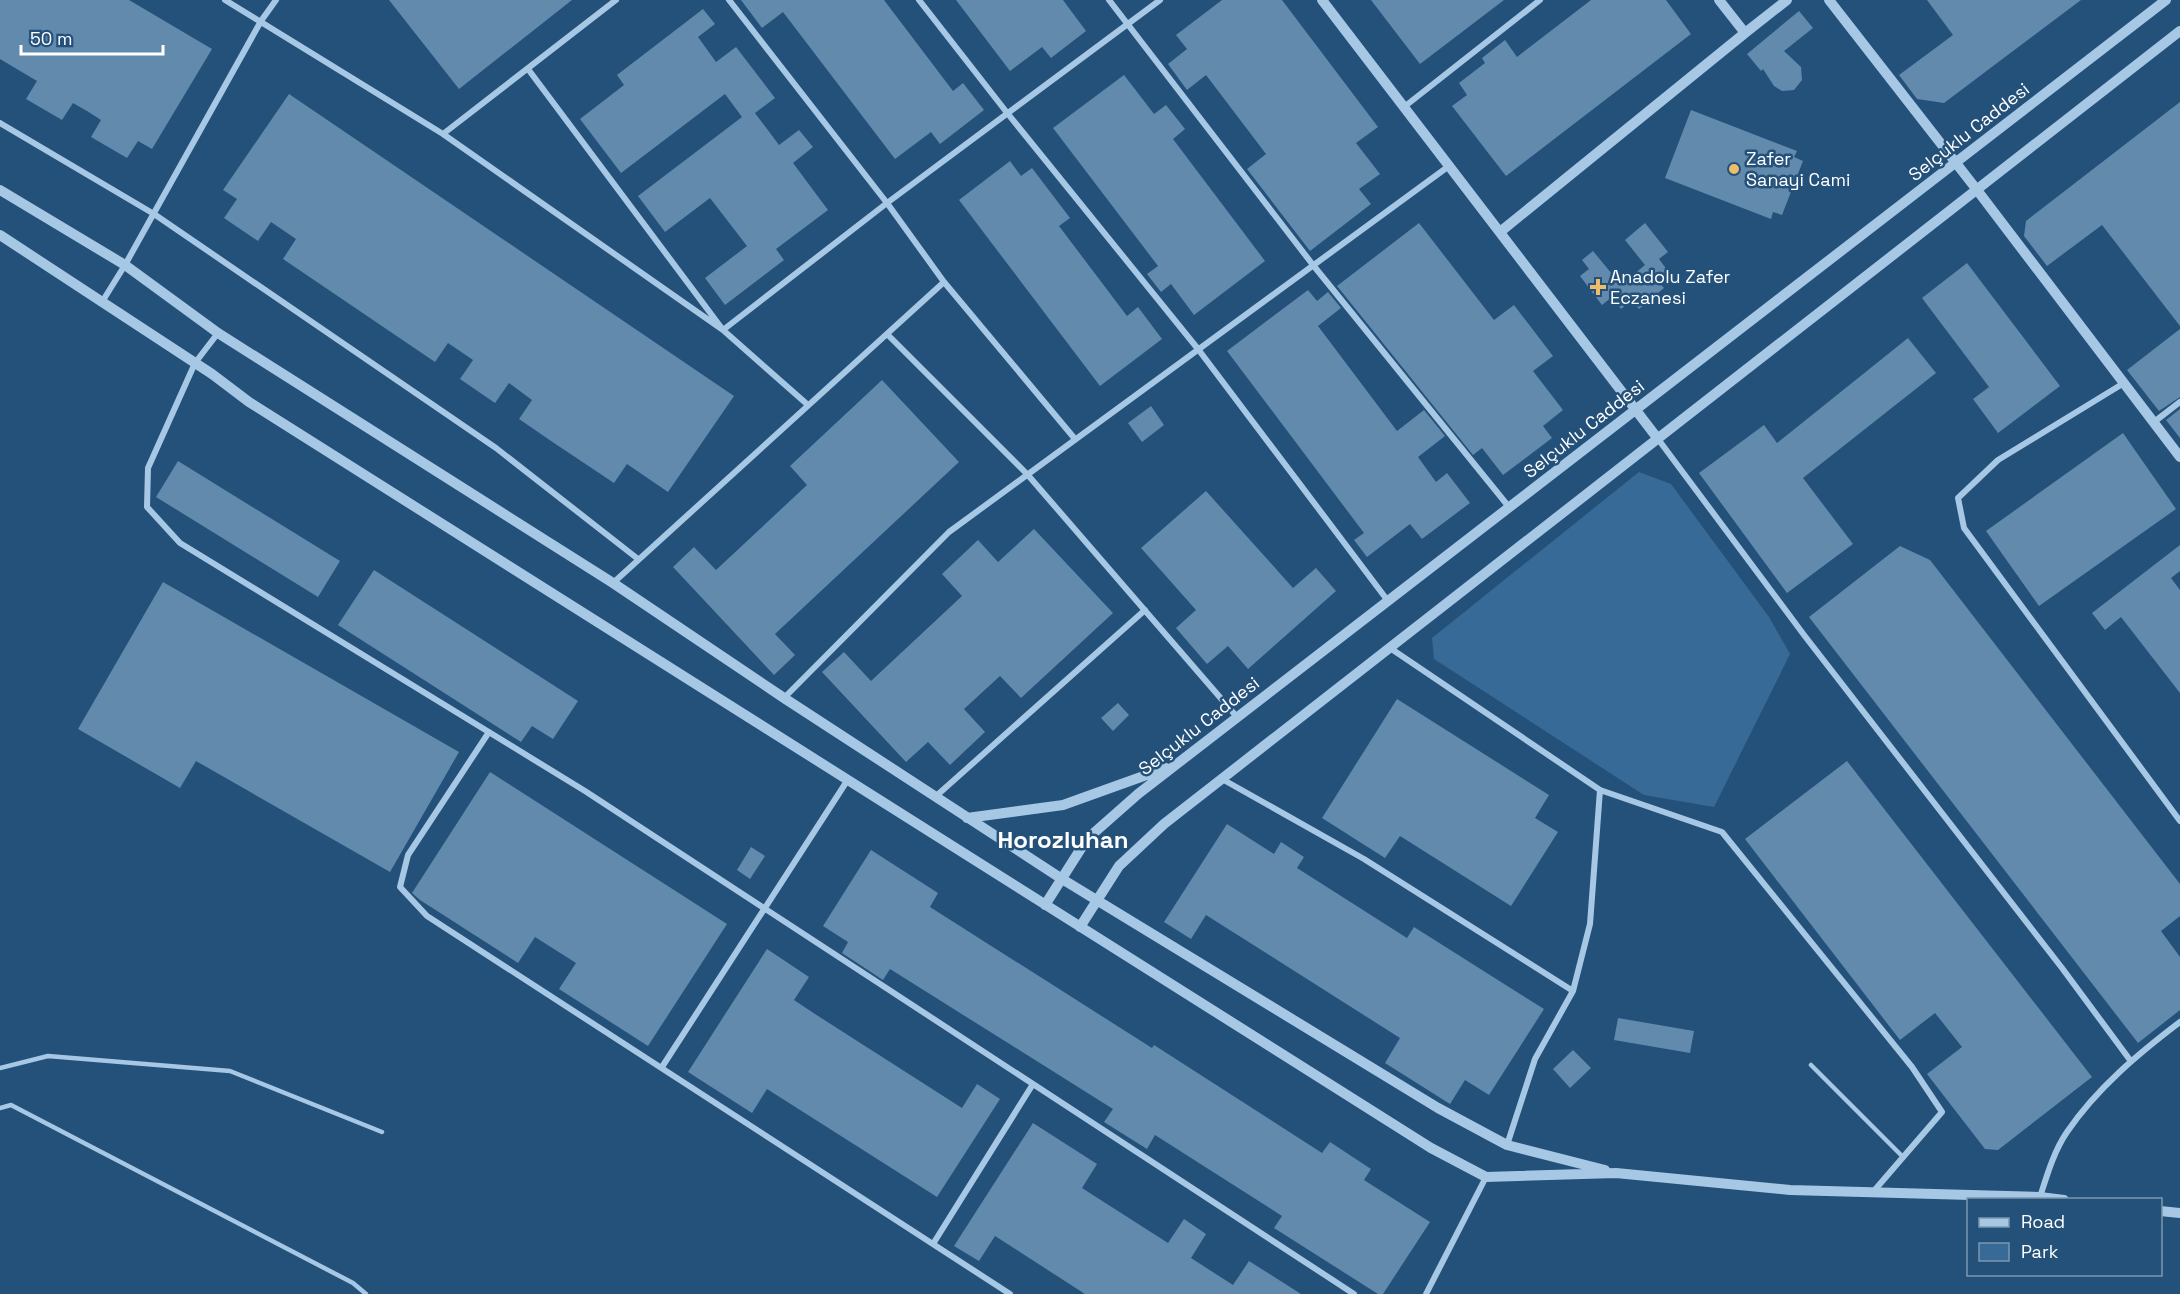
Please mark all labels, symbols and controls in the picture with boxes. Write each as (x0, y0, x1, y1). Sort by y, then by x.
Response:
scale bar (21, 18, 164, 56)
text: 50 m (30, 27, 72, 50)
street label: Selçuklu Caddesi (1904, 77, 2034, 186)
place label: Zafer Sanayi Cami (1746, 147, 1850, 191)
marker: Zafer Sanayi Cami (1727, 162, 1741, 176)
place label: Anadolu Zafer Eczanesi (1610, 265, 1731, 309)
marker: Anadolu Zafer Eczanesi (1591, 280, 1605, 294)
street label: Selçuklu Caddesi (1519, 374, 1649, 483)
street label: Selçuklu Caddesi (1134, 671, 1264, 780)
district label: Horozluhan (997, 824, 1129, 855)
legend (1967, 1198, 2162, 1276)
text: Road (2021, 1210, 2065, 1233)
text: Park (2021, 1240, 2059, 1263)

